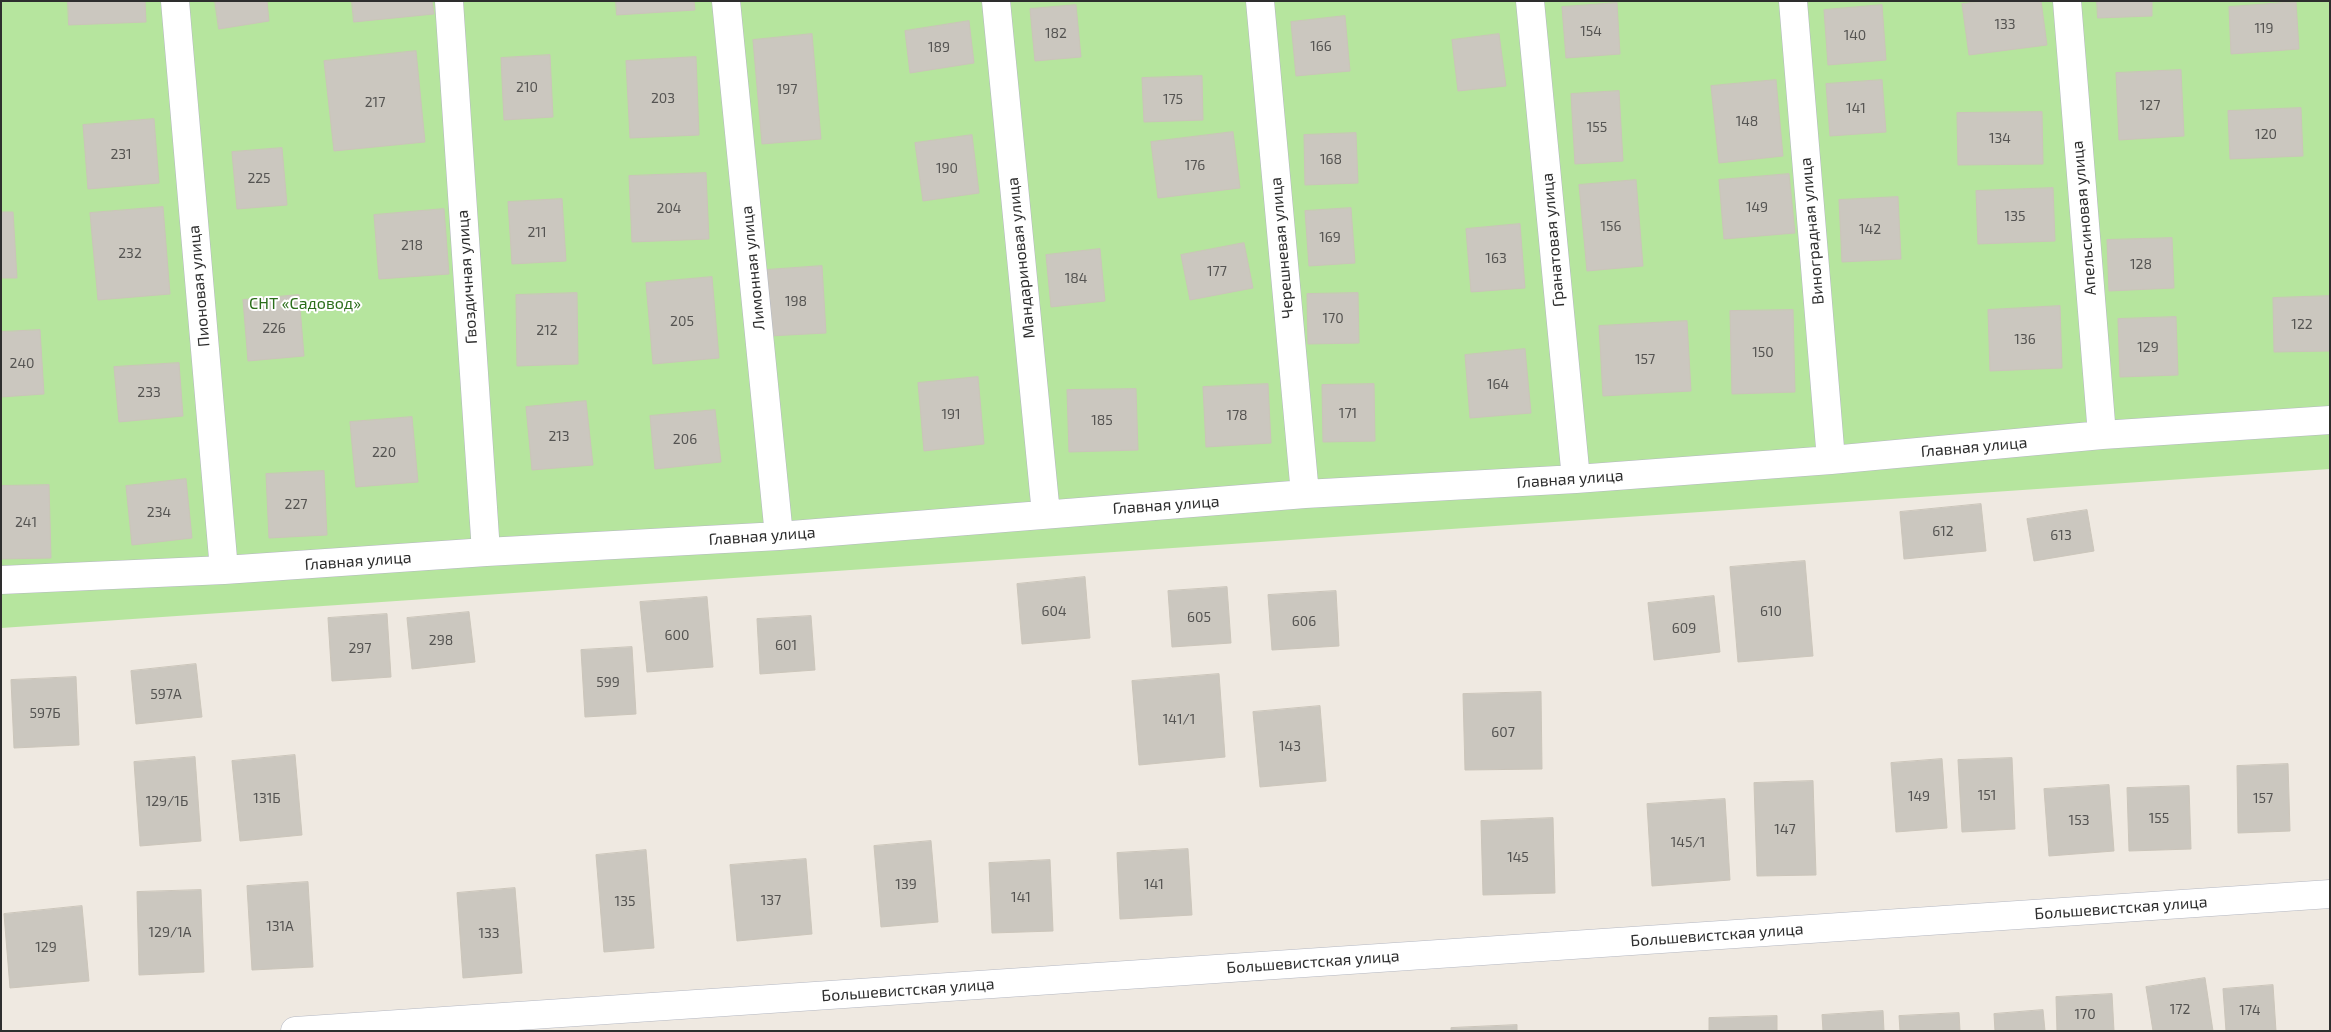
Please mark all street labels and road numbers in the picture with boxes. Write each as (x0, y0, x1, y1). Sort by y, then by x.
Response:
street label: Апельсиновая улица (2068, 140, 2100, 296)
street label: Виноградная улица (1796, 157, 1828, 305)
street label: Гранатовая улица (1538, 172, 1568, 308)
street label: Мандариновая улица (1003, 176, 1039, 340)
street label: Черешневая улица (1266, 176, 1298, 320)
street label: Лимонная улица (737, 205, 769, 331)
street label: Гвоздичная улица (453, 209, 481, 345)
street label: Пионовая улица (184, 224, 214, 348)
street label: Главная улица (1920, 433, 2028, 461)
street label: Главная улица (1516, 466, 1624, 492)
street label: Главная улица (1112, 492, 1220, 518)
street label: Главная улица (708, 523, 816, 549)
street label: Главная улица (304, 548, 412, 574)
street label: Большевистская улица (2034, 892, 2208, 924)
street label: Большевистская улица (1630, 919, 1804, 951)
street label: Большевистская улица (1226, 946, 1400, 978)
street label: Большевистская улица (821, 974, 995, 1006)

